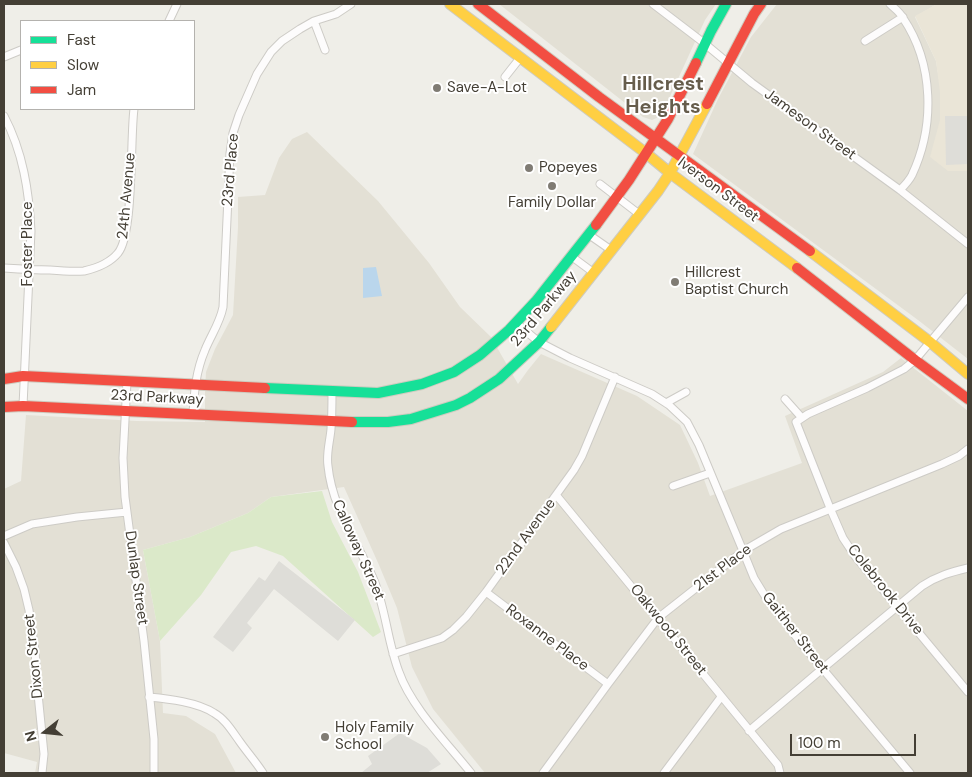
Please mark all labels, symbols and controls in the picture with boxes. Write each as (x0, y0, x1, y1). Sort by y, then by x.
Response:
legend (20, 20, 195, 110)
text: Fast (67, 30, 96, 50)
text: Slow (67, 55, 99, 75)
district label: Hillcrest Heights (622, 73, 704, 120)
place label: Save-A-Lot (447, 79, 527, 97)
text: Jam (67, 80, 96, 100)
marker: Save-A-Lot (431, 82, 443, 94)
street label: Jameson Street (761, 86, 859, 164)
street label: 23rd Place (219, 133, 243, 207)
street label: 24th Avenue (114, 152, 140, 240)
street label: Iverson Street (674, 154, 762, 226)
place label: Popeyes (539, 159, 597, 177)
marker: Popeyes (523, 162, 535, 174)
marker: Family Dollar (546, 180, 558, 192)
place label: Family Dollar (508, 194, 596, 212)
street label: Foster Place (19, 202, 37, 286)
place label: Hillcrest Baptist Church (685, 264, 788, 299)
street label: 23rd Parkway (507, 268, 581, 350)
marker: Hillcrest Baptist Church (669, 276, 681, 288)
street label: 23rd Parkway (110, 387, 204, 409)
street label: 22nd Avenue (492, 495, 560, 579)
street label: Calloway Street (328, 497, 388, 603)
street label: Dunlap Street (120, 530, 152, 626)
street label: 21st Place (691, 540, 755, 596)
street label: Colebrook Drive (843, 541, 927, 639)
street label: Oakwood Street (626, 581, 710, 679)
street label: Gaither Street (758, 589, 832, 677)
street label: Roxanne Place (502, 601, 592, 675)
street label: Dixon Street (21, 613, 47, 699)
north arrow (20, 707, 70, 757)
place label: Holy Family School (335, 719, 414, 754)
scale bar (792, 724, 918, 756)
text: N (21, 729, 41, 744)
marker: Holy Family School (319, 731, 331, 743)
text: 100 m (798, 733, 841, 753)

